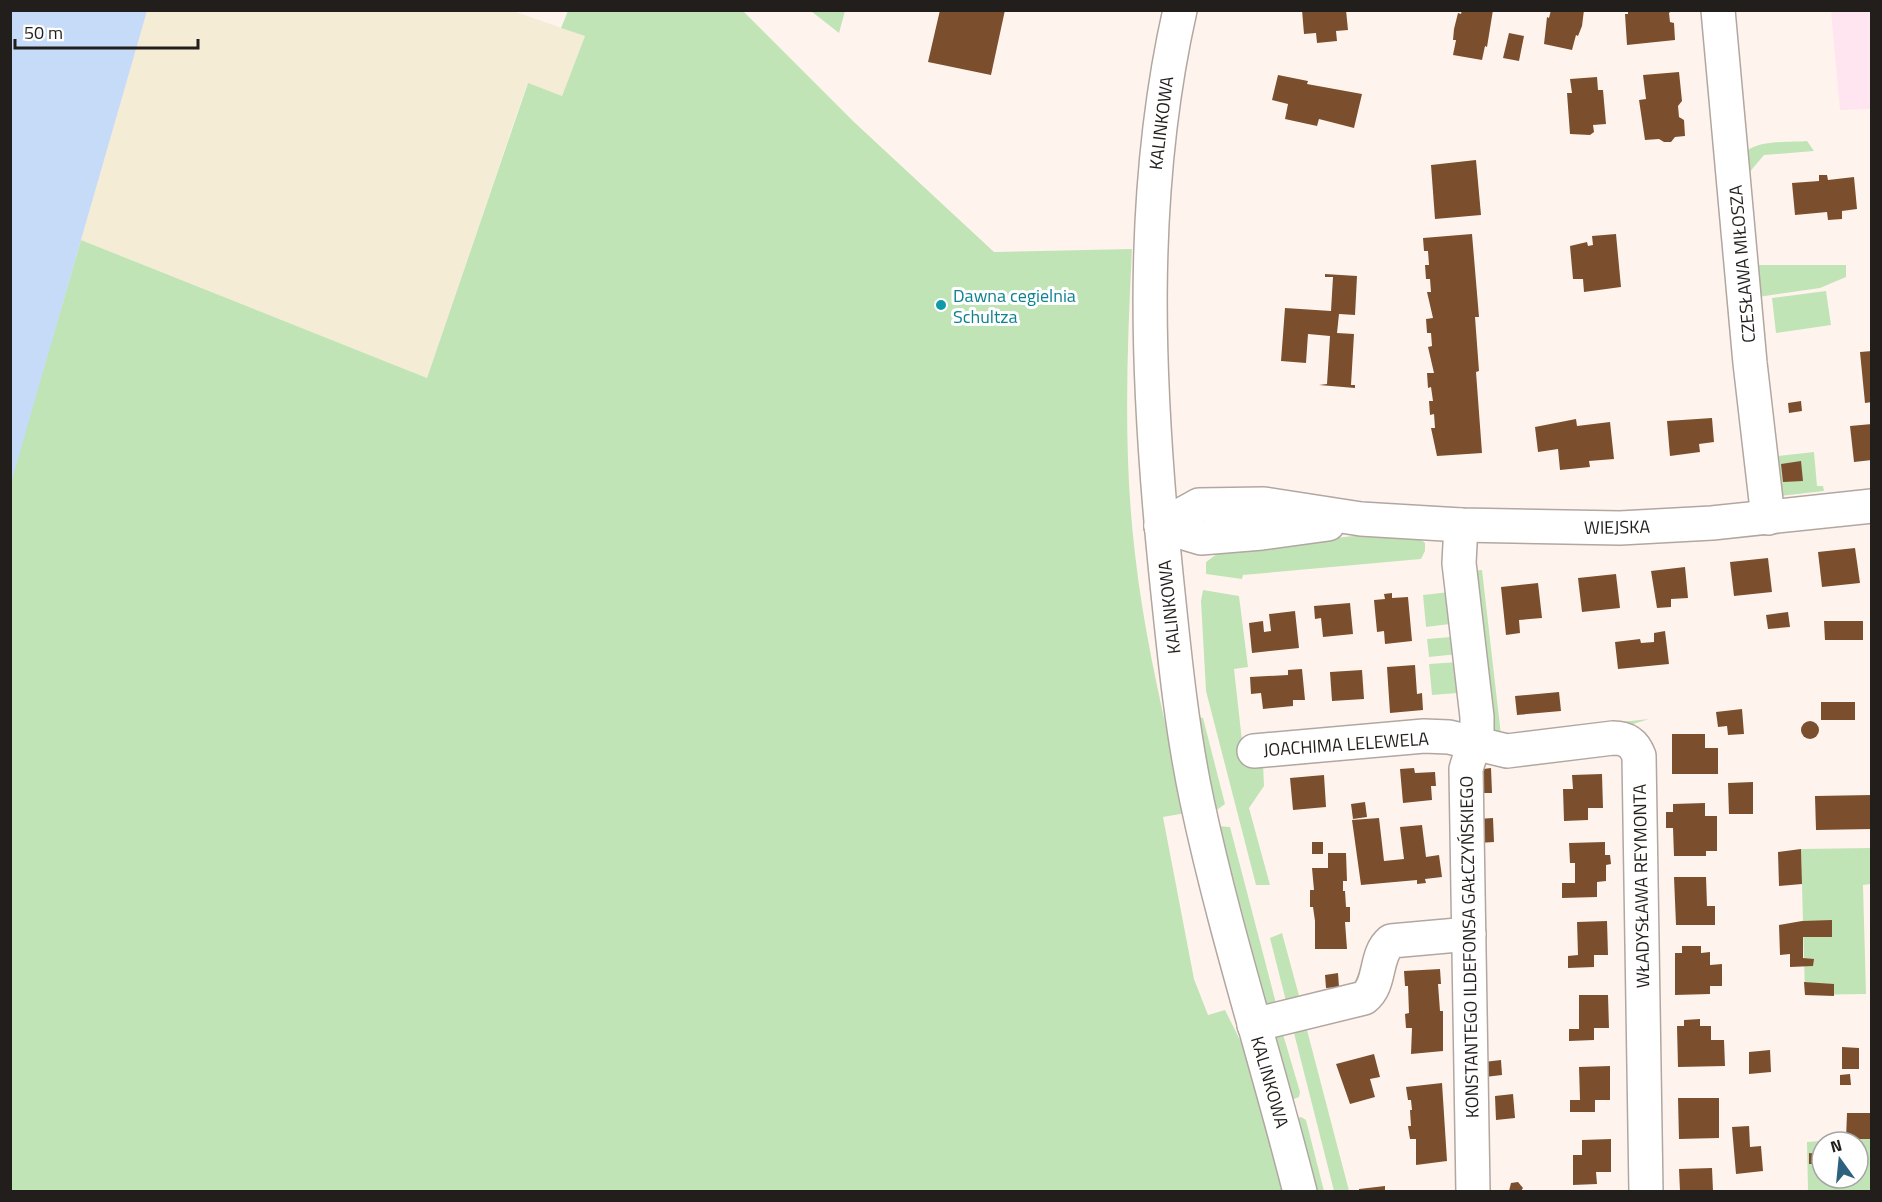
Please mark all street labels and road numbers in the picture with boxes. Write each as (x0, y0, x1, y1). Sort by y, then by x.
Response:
street label: KALINKOWA (1142, 74, 1180, 171)
street label: CZESŁAWA MIŁOSZA (1722, 184, 1762, 344)
street label: WIEJSKA (1584, 513, 1651, 541)
street label: KALINKOWA (1151, 558, 1187, 655)
street label: JOACHIMA LELEWELA (1262, 725, 1430, 763)
street label: KONSTANTEGO ILDEFONSA GAŁCZYŃSKIEGO (1453, 776, 1485, 1118)
street label: WŁADYSŁAWA REYMONTA (1626, 783, 1656, 988)
street label: KALINKOWA (1244, 1033, 1296, 1131)

